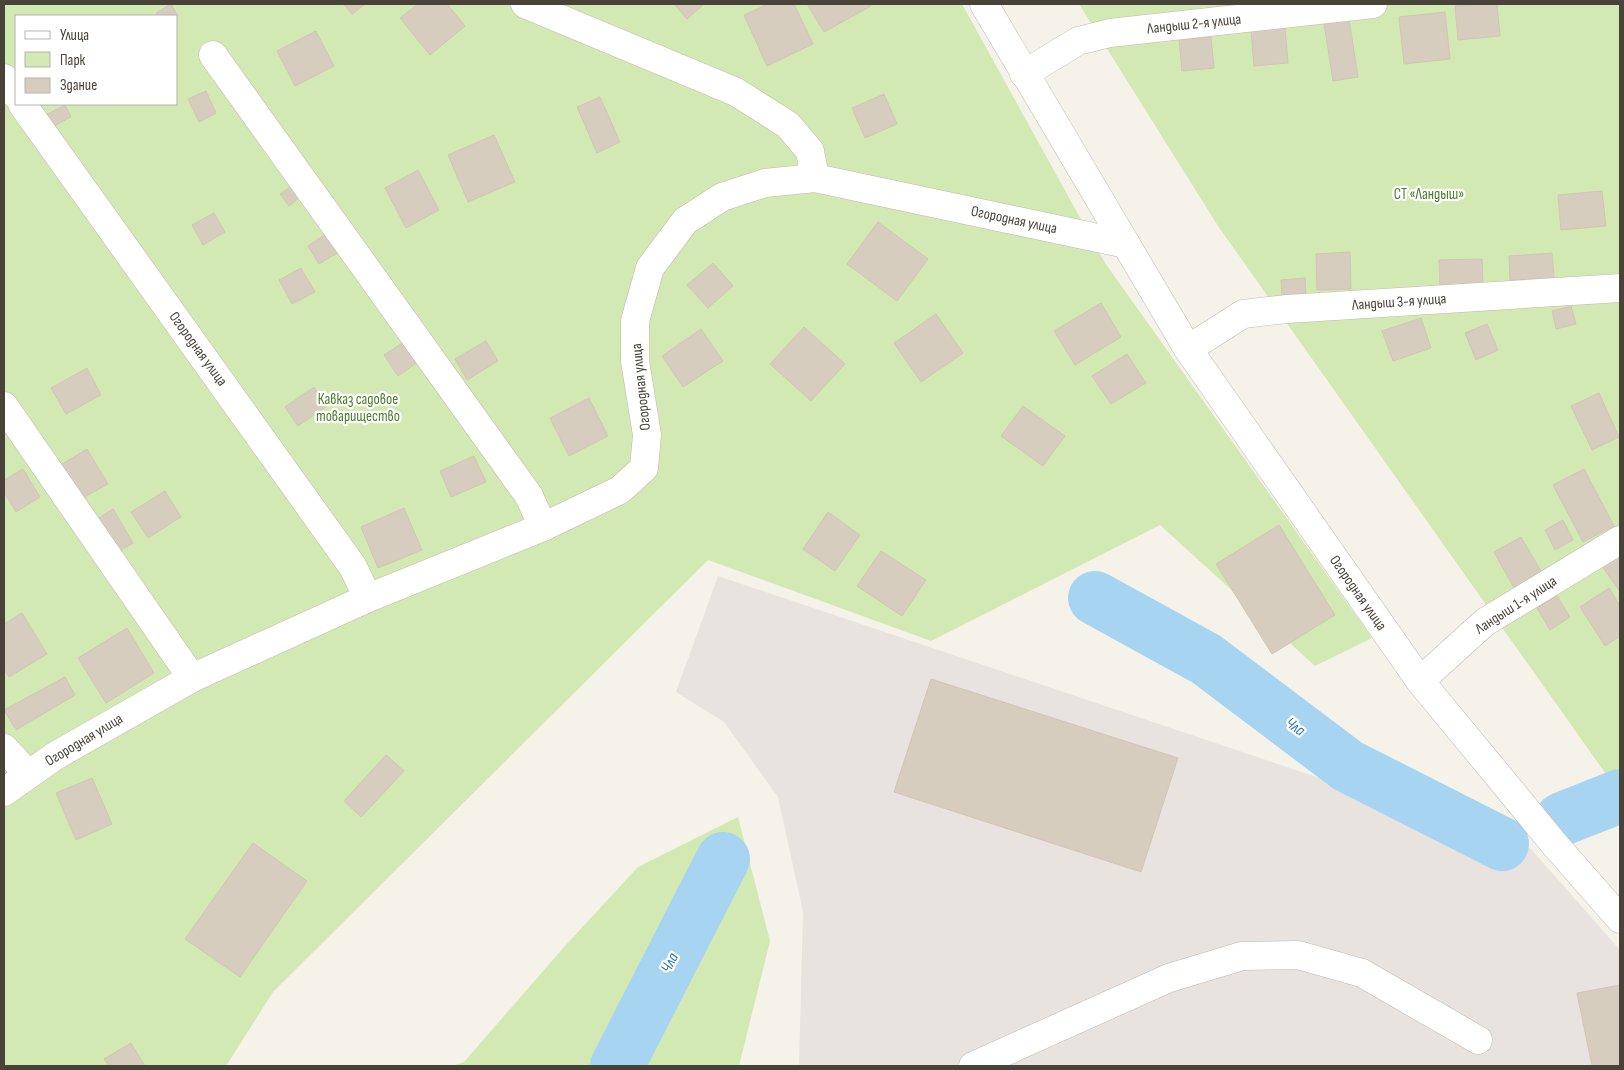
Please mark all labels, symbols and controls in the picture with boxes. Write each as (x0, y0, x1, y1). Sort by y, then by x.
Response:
street label: Ландыш 2-я улица (1145, 10, 1242, 38)
legend (15, 15, 178, 105)
text: Улица (60, 26, 89, 45)
text: Парк (60, 51, 86, 70)
text: Здание (60, 76, 97, 95)
park label: СТ «Ландыш» (1394, 185, 1464, 204)
street label: Огородная улица (969, 202, 1059, 238)
street label: Ландыш 3-я улица (1350, 289, 1447, 315)
street label: Огородная улица (165, 308, 231, 390)
street label: Огородная улица (627, 342, 655, 431)
park label: Кавказ садовое товарищество (316, 390, 400, 426)
street label: Огородная улица (1325, 552, 1391, 634)
street label: Ландыш 1-я улица (1471, 571, 1561, 639)
street label: Огородная улица (42, 709, 127, 771)
water label: Чла (1281, 714, 1309, 741)
water label: Чла (657, 949, 683, 976)

